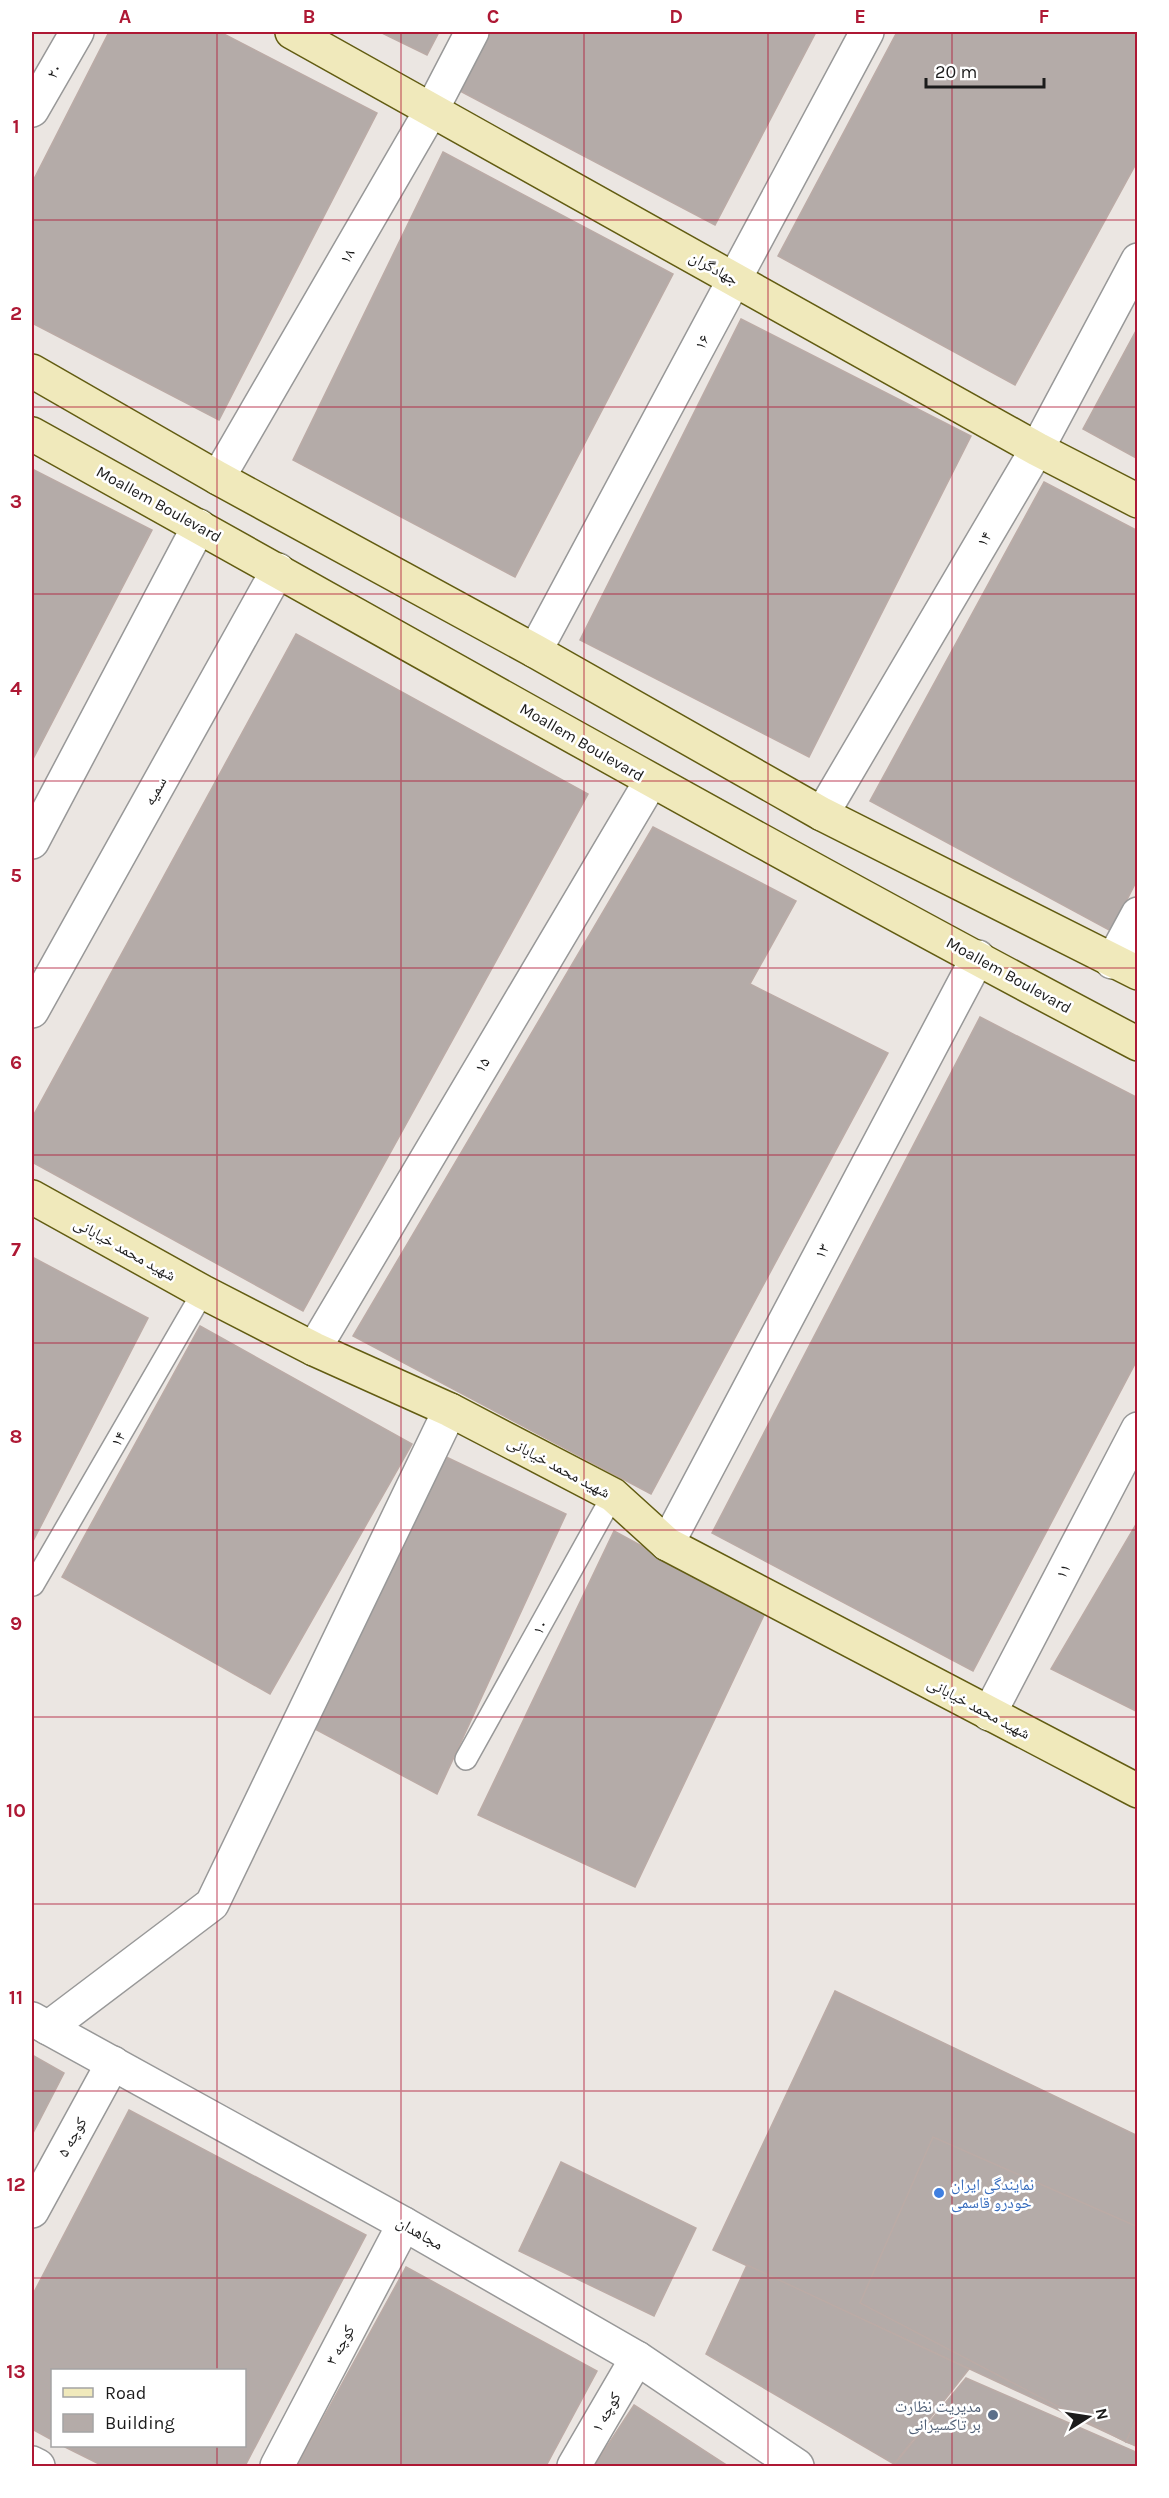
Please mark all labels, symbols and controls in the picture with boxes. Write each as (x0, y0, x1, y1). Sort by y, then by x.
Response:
text: A (119, 5, 132, 28)
text: B (303, 5, 315, 28)
text: C (487, 5, 499, 28)
text: D (669, 5, 683, 28)
text: E (854, 5, 866, 28)
text: F (1039, 5, 1050, 28)
scale bar (926, 51, 1044, 89)
street label: ۲۰ (42, 60, 66, 82)
text: 20 m (935, 61, 977, 83)
text: 1 (12, 115, 20, 138)
street label: ۱۸ (335, 245, 359, 267)
street label: جهادگران (686, 247, 742, 290)
text: 2 (10, 302, 22, 325)
street label: ۱۶ (690, 331, 714, 353)
street label: Moallem Boulevard (93, 462, 225, 546)
text: 3 (10, 490, 22, 513)
street label: ۱۴ (972, 528, 996, 550)
text: 4 (10, 677, 22, 700)
street label: Moallem Boulevard (517, 699, 647, 785)
street label: سمیه (139, 773, 171, 809)
text: 5 (10, 864, 22, 887)
street label: Moallem Boulevard (943, 933, 1075, 1017)
text: 6 (10, 1051, 22, 1074)
street label: ۱۵ (470, 1054, 494, 1076)
street label: شهید محمد خیابانی (70, 1213, 179, 1286)
text: 7 (11, 1238, 21, 1261)
street label: ۱۳ (810, 1240, 834, 1262)
text: 8 (10, 1425, 22, 1448)
street label: ۱۴ (106, 1428, 130, 1450)
street label: شهید محمد خیابانی (504, 1432, 614, 1503)
street label: ۱۱ (1051, 1560, 1075, 1582)
text: 9 (10, 1612, 22, 1635)
street label: ۱۰ (528, 1616, 552, 1638)
street label: شهید محمد خیابانی (924, 1673, 1034, 1744)
text: 10 (6, 1799, 26, 1822)
text: 11 (9, 1986, 23, 2009)
street label: کوچه ۵ (53, 2113, 91, 2160)
text: 12 (6, 2173, 26, 2196)
place label: نمایندگی ایران خودرو قاسمی (951, 2175, 1034, 2213)
marker: نمایندگی ایران خودرو قاسمی (932, 2186, 946, 2200)
street label: مجاهدان (393, 2212, 447, 2255)
street label: کوچه ۳ (322, 2321, 359, 2368)
text: 13 (6, 2360, 26, 2383)
legend (51, 2369, 246, 2447)
text: Road (105, 2382, 146, 2404)
north arrow (1058, 2387, 1118, 2447)
street label: کوچه ۱ (587, 2389, 625, 2435)
place label: مدیریت نظارت بر تاکسیرانی (895, 2397, 981, 2435)
text: N (1092, 2406, 1113, 2422)
marker: مدیریت نظارت بر تاکسیرانی (986, 2408, 1000, 2422)
text: Building (105, 2412, 175, 2434)

